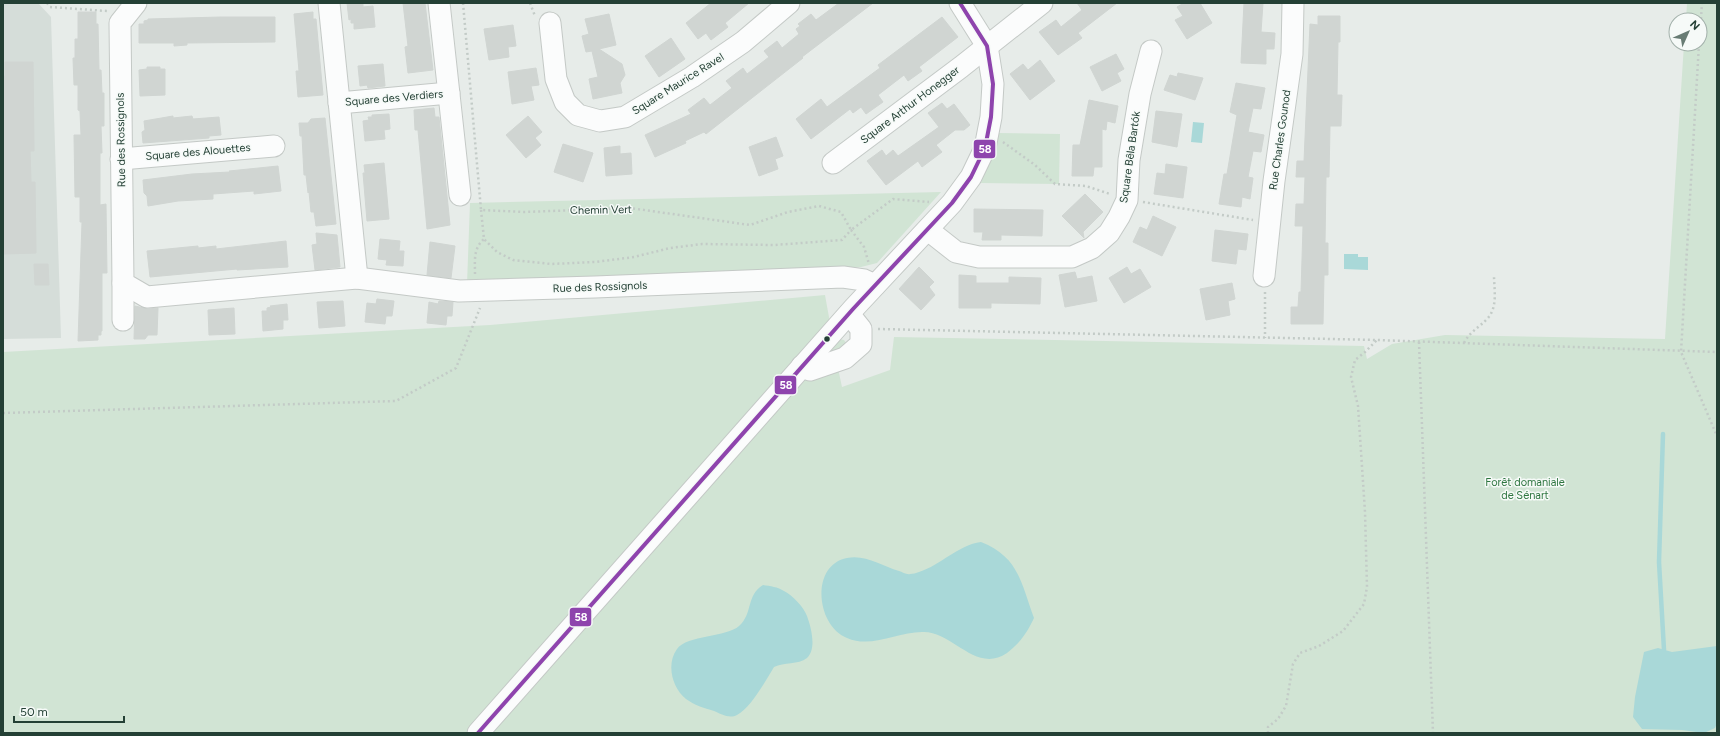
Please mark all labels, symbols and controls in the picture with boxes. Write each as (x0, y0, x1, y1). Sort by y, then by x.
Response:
north arrow (1668, 12, 1708, 52)
text: N (1687, 18, 1702, 33)
street label: Square Maurice Ravel (630, 50, 726, 118)
street label: Square Arthur Honegger (858, 63, 962, 147)
street label: Square des Verdiers (344, 87, 444, 109)
street label: Rue Charles Gounod (1267, 89, 1293, 191)
street label: Rue des Rossignols (114, 93, 128, 187)
street label: Square Bêla Bartók (1117, 110, 1143, 204)
line badge: 58 (973, 139, 996, 159)
street label: Square des Alouettes (145, 141, 251, 163)
text: 58 (978, 143, 992, 156)
street label: Chemin Vert (570, 203, 632, 217)
street label: Rue des Rossignols (552, 279, 648, 295)
unlabelled marker (822, 334, 832, 344)
line badge: 58 (774, 375, 797, 395)
text: 58 (779, 379, 793, 392)
park label: Forêt domaniale de Sénart (1485, 476, 1565, 502)
line badge: 58 (569, 607, 592, 627)
text: 58 (574, 611, 588, 624)
scale bar (14, 698, 124, 724)
text: 50 m (20, 705, 48, 719)

